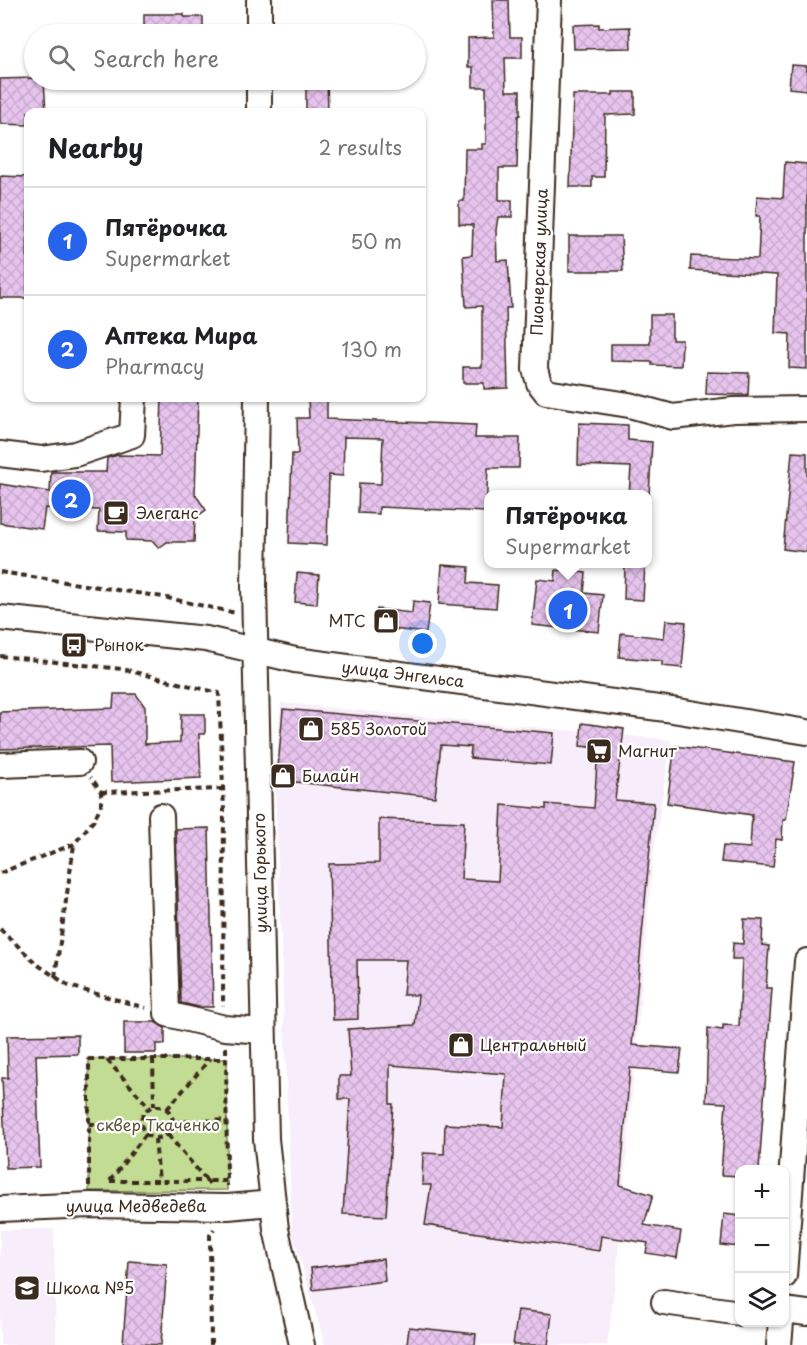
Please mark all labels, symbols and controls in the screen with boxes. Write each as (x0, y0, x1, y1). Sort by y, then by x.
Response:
search box (24, 24, 426, 90)
icon: search (45, 41, 78, 74)
text: Search here (93, 41, 219, 74)
text: Nearby (48, 128, 143, 167)
text: 2 results (319, 132, 402, 162)
street label: Пионерская улица (523, 188, 553, 336)
text: Пятёрочка (105, 210, 227, 243)
text: 1 (63, 226, 72, 256)
text: 50 m (350, 226, 402, 256)
text: Supermarket (105, 243, 231, 273)
text: Аптека Мира (105, 318, 258, 351)
text: 2 (60, 334, 75, 364)
text: 130 m (342, 334, 402, 364)
text: Pharmacy (105, 351, 205, 381)
pin: 2 (52, 476, 90, 522)
popup (484, 490, 652, 568)
cafe icon: Элеганс (101, 498, 131, 528)
text: Пятёрочка (505, 498, 628, 531)
place label: Элеганс (136, 500, 199, 524)
text: Supermarket (505, 531, 631, 561)
pin: 1 (548, 588, 588, 632)
shop icon: МТС (371, 606, 401, 636)
place label: МТС (328, 608, 366, 632)
your location (408, 629, 437, 658)
bus stop icon: Рынок (59, 630, 89, 660)
place label: Рынок (94, 632, 144, 656)
street label: улица Энгельса (340, 654, 466, 692)
shop icon: 585 Золотой (296, 714, 326, 744)
place label: 585 Золотой (330, 716, 427, 740)
supermarket icon: Магнит (584, 736, 614, 766)
place label: Магнит (618, 738, 678, 762)
shop icon: Билайн (268, 761, 298, 791)
place label: Билайн (302, 763, 359, 787)
street label: улица Горького (246, 813, 272, 933)
shop icon: Центральный (446, 1030, 476, 1060)
place label: Центральный (480, 1032, 587, 1056)
park label: сквер Ткаченко (96, 1112, 220, 1136)
map controls (735, 1165, 789, 1327)
button: + (735, 1165, 789, 1219)
street label: улица Медведева (66, 1193, 206, 1217)
button: − (735, 1219, 789, 1273)
school or university icon: Школа №5 (12, 1273, 42, 1303)
button: layers (735, 1273, 789, 1327)
place label: Школа №5 (46, 1275, 134, 1299)

